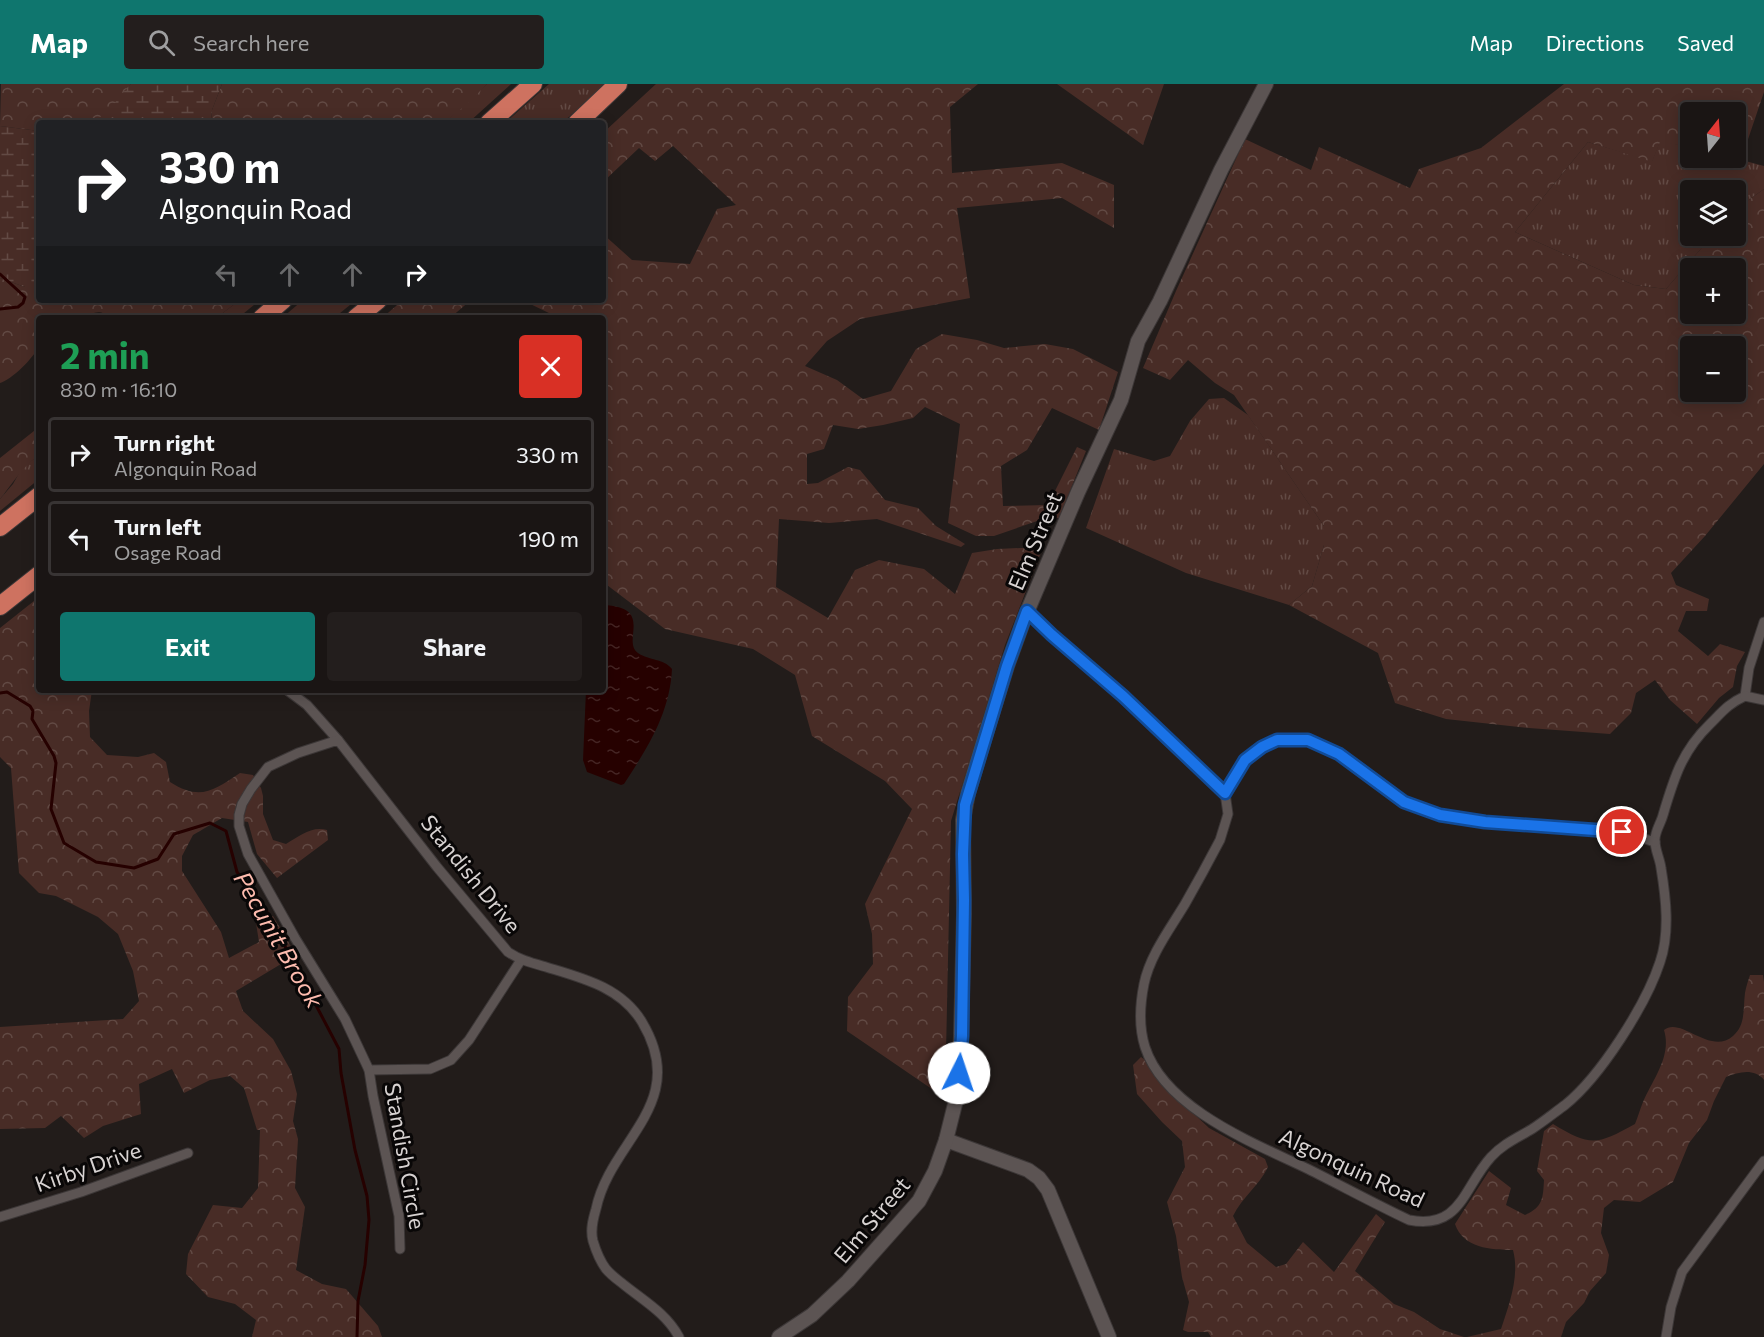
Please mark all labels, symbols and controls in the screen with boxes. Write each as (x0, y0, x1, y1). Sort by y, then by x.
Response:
search box (124, 15, 544, 69)
text: Map (30, 25, 88, 59)
icon: search (145, 26, 178, 59)
text: Search here (193, 29, 309, 56)
text: Map (1470, 30, 1513, 55)
text: Directions (1546, 30, 1644, 55)
text: Saved (1677, 30, 1734, 55)
north arrow (1680, 102, 1746, 168)
map controls (1680, 102, 1746, 402)
text: 330 m (159, 140, 280, 192)
icon: right (60, 144, 138, 222)
button: layers (1680, 180, 1746, 246)
text: Algonquin Road (159, 192, 352, 225)
icon: left (210, 258, 243, 291)
icon: ahead (273, 258, 306, 291)
icon: ahead (336, 258, 369, 291)
icon: right (399, 258, 432, 291)
button: + (1680, 258, 1746, 324)
text: 2 min (60, 332, 150, 376)
button: close (519, 335, 582, 398)
button: − (1680, 336, 1746, 402)
text: 830 m · 16:10 (60, 377, 177, 401)
text: Turn right (114, 429, 215, 456)
icon: right (63, 438, 96, 471)
text: 330 m (516, 441, 579, 468)
text: Algonquin Road (114, 456, 257, 480)
street label: Elm Street (1002, 488, 1067, 594)
text: Turn left (114, 513, 201, 540)
icon: left (63, 522, 96, 555)
text: 190 m (518, 525, 579, 552)
text: Osage Road (114, 540, 222, 564)
button: Exit (60, 612, 315, 681)
button: Share (327, 612, 582, 681)
pin (1596, 806, 1647, 857)
street label: Standish Drive (416, 809, 527, 938)
icon: arrive (1605, 815, 1638, 848)
water label: Pecunit Brook (228, 866, 331, 1014)
position arrow (927, 1041, 991, 1105)
street label: Standish Circle (379, 1081, 432, 1231)
street label: Algonquin Road (1275, 1122, 1429, 1213)
street label: Kirby Drive (31, 1136, 145, 1197)
street label: Elm Street (828, 1171, 915, 1268)

